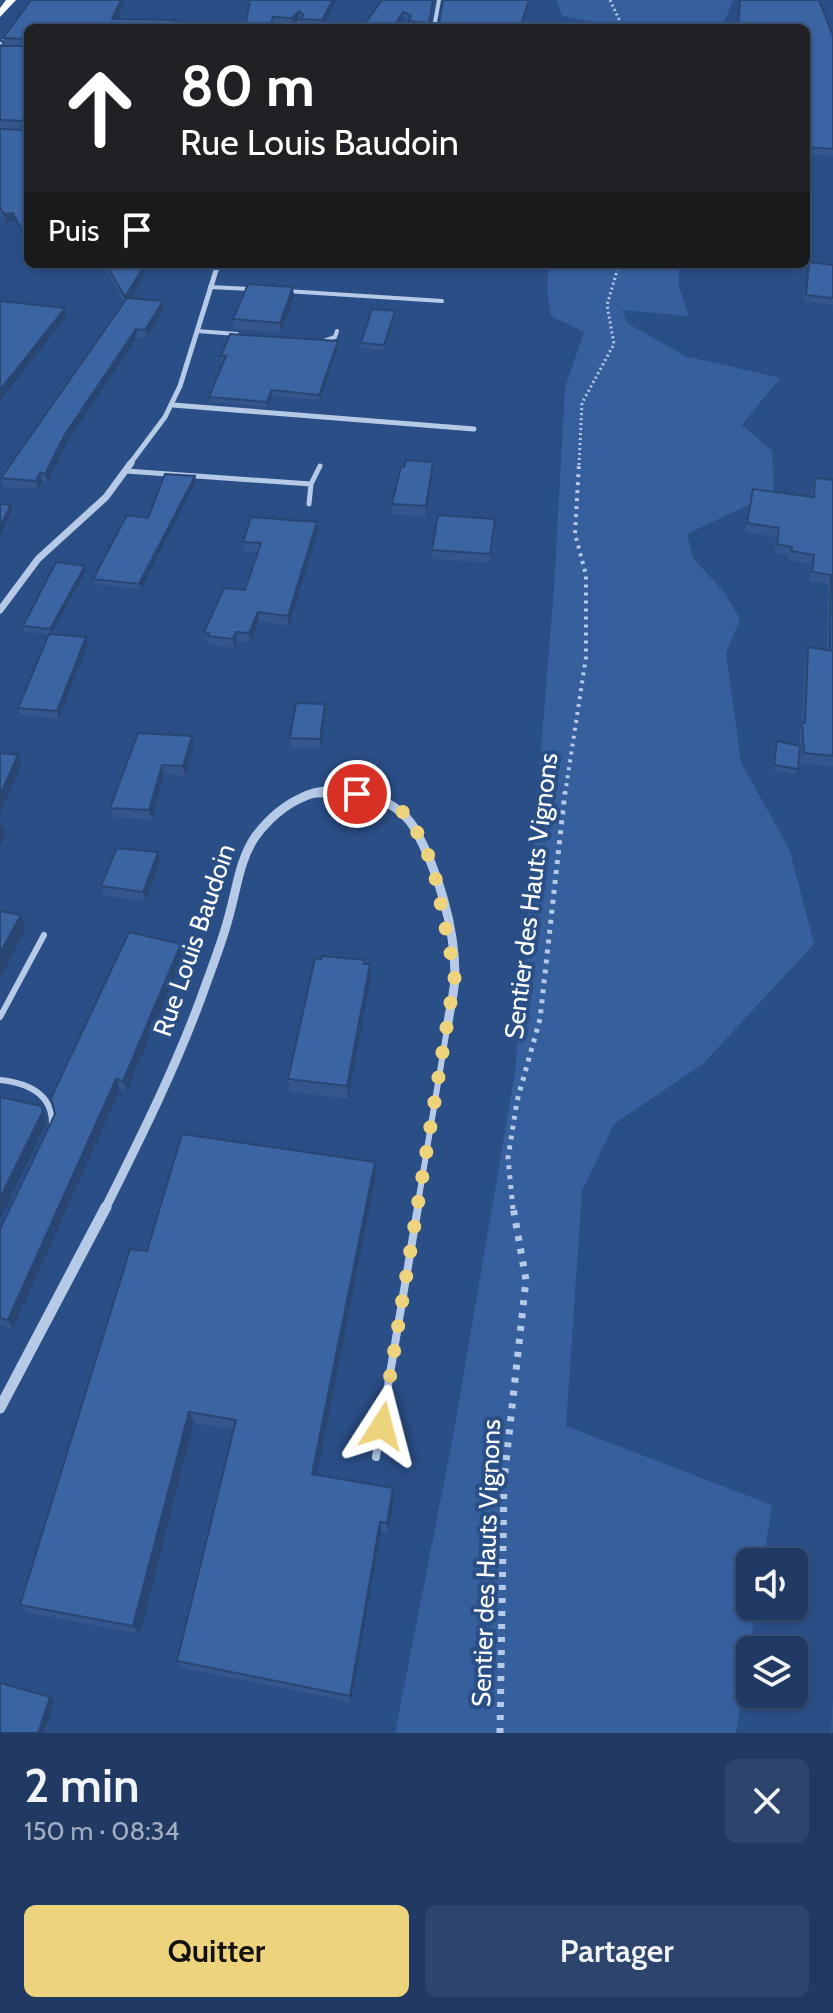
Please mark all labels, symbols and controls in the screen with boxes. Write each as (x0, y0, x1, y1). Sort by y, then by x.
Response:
text: 80 m (180, 52, 315, 120)
icon: ahead (48, 56, 152, 160)
text: Rue Louis Baudoin (180, 120, 459, 164)
icon: arrive (115, 208, 159, 252)
text: Puis (48, 212, 99, 249)
street label: Sentier des Hauts Vignons (498, 751, 564, 1041)
pin (323, 760, 391, 828)
icon: arrive (335, 772, 379, 816)
street label: Rue Louis Baudoin (146, 840, 242, 1040)
position arrow (340, 1384, 424, 1468)
street label: Sentier des Hauts Vignons (465, 1418, 507, 1707)
map controls (736, 1548, 808, 1708)
button: sound (736, 1548, 808, 1620)
button: layers (736, 1636, 808, 1708)
text: 2 min (24, 1756, 140, 1814)
button: close (725, 1759, 809, 1843)
text: 150 m · 08:34 (24, 1815, 180, 1847)
button: Quitter (24, 1905, 409, 1997)
button: Partager (425, 1905, 809, 1997)

